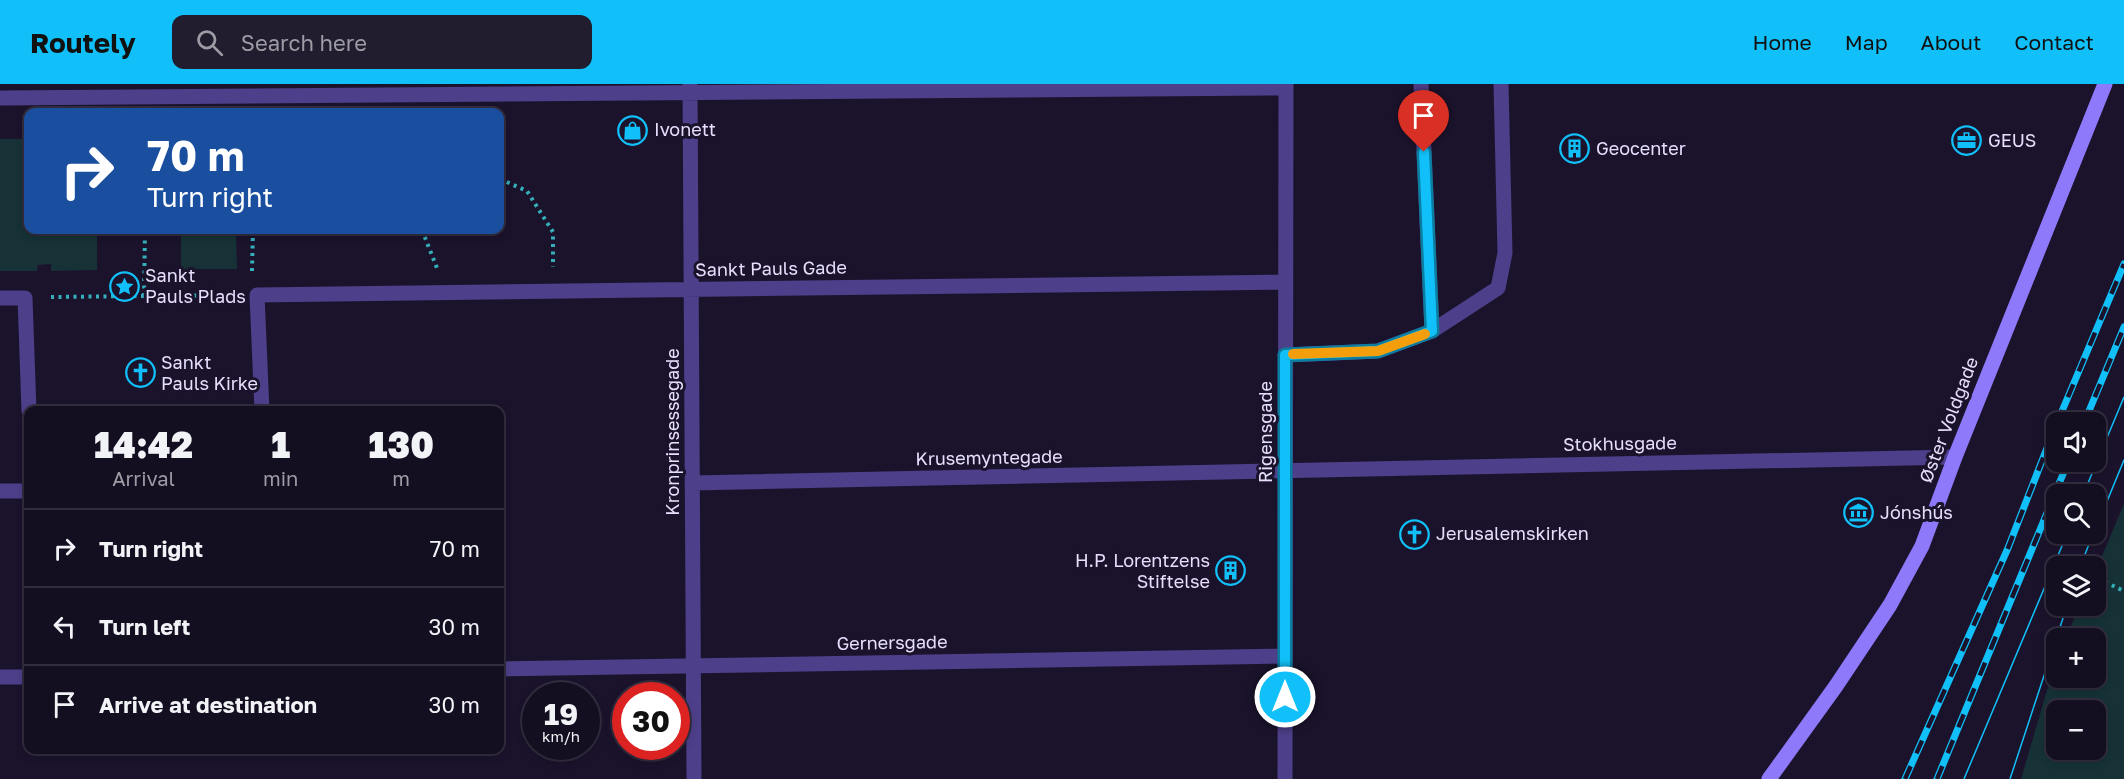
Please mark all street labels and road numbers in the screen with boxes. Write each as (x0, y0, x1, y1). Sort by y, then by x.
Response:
street label: Sankt Pauls Gade (695, 256, 847, 280)
street label: Kronprinsessegade (661, 348, 683, 516)
street label: Øster Voldgade (1914, 354, 1982, 486)
street label: Rigensgade (1254, 381, 1276, 483)
street label: Stokhusgade (1563, 431, 1677, 455)
street label: Krusemyntegade (915, 445, 1063, 469)
street label: Gernersgade (836, 630, 948, 654)

